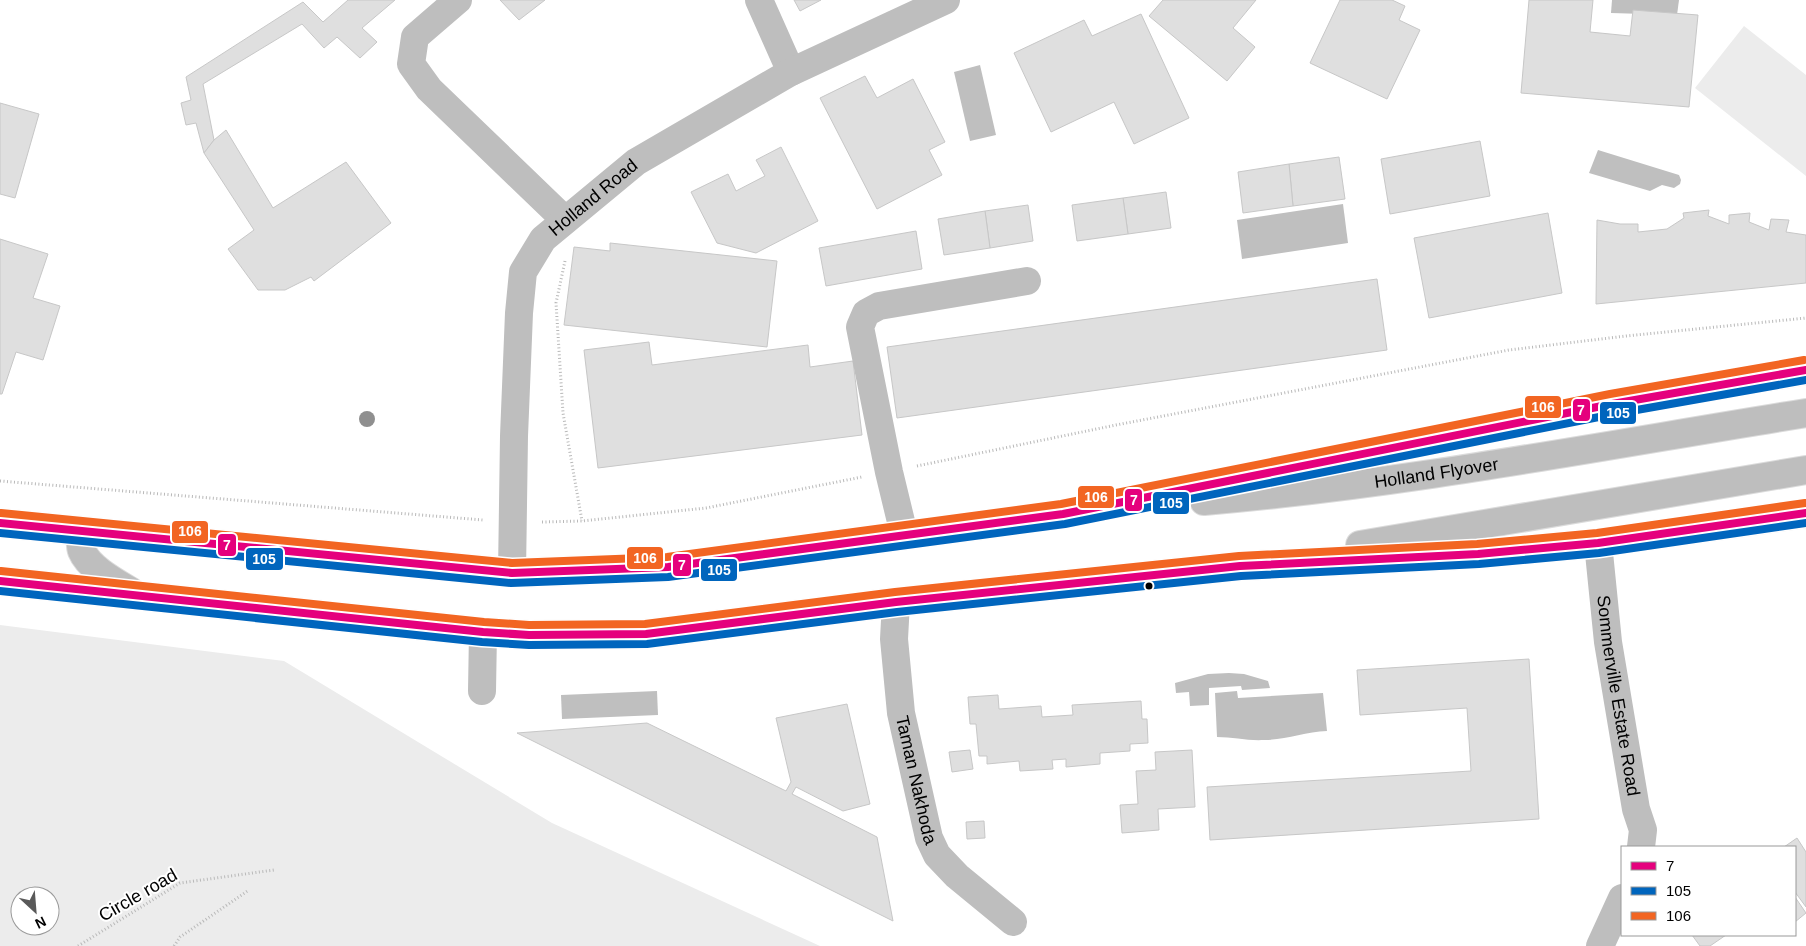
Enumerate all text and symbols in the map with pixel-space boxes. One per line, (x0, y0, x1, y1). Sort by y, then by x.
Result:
street label: Holland Road (545, 155, 642, 240)
line badge: 106 (1524, 395, 1562, 419)
line badge: 7 (1572, 398, 1591, 422)
text: 106 (1531, 399, 1555, 415)
line badge: 105 (1599, 401, 1637, 425)
text: 7 (1577, 402, 1585, 418)
text: 105 (1606, 405, 1630, 421)
street label: Holland Flyover (1373, 454, 1500, 492)
line badge: 106 (1077, 485, 1115, 509)
line badge: 7 (1124, 488, 1143, 512)
text: 106 (1084, 489, 1108, 505)
line badge: 105 (1152, 491, 1190, 515)
text: 7 (1130, 492, 1138, 508)
text: 105 (1159, 495, 1183, 511)
line badge: 106 (171, 520, 209, 544)
text: 106 (178, 523, 202, 539)
line badge: 7 (217, 533, 237, 557)
text: 7 (223, 537, 231, 553)
line badge: 106 (626, 546, 664, 570)
line badge: 105 (245, 547, 284, 571)
text: 106 (633, 550, 657, 566)
text: 105 (252, 551, 276, 567)
line badge: 7 (672, 553, 692, 577)
text: 7 (678, 557, 686, 573)
line badge: 105 (700, 558, 738, 582)
text: 105 (707, 562, 731, 578)
unlabelled marker (1144, 581, 1154, 591)
street label: Sommerville Estate Road (1593, 594, 1644, 798)
street label: Taman Nakhoda (892, 714, 941, 849)
legend (1621, 846, 1796, 936)
text: 7 (1666, 857, 1674, 874)
street label: Circle road (95, 865, 181, 925)
text: 105 (1666, 882, 1691, 899)
north arrow (10, 886, 60, 936)
text: 106 (1666, 907, 1691, 924)
text: N (33, 913, 49, 932)

